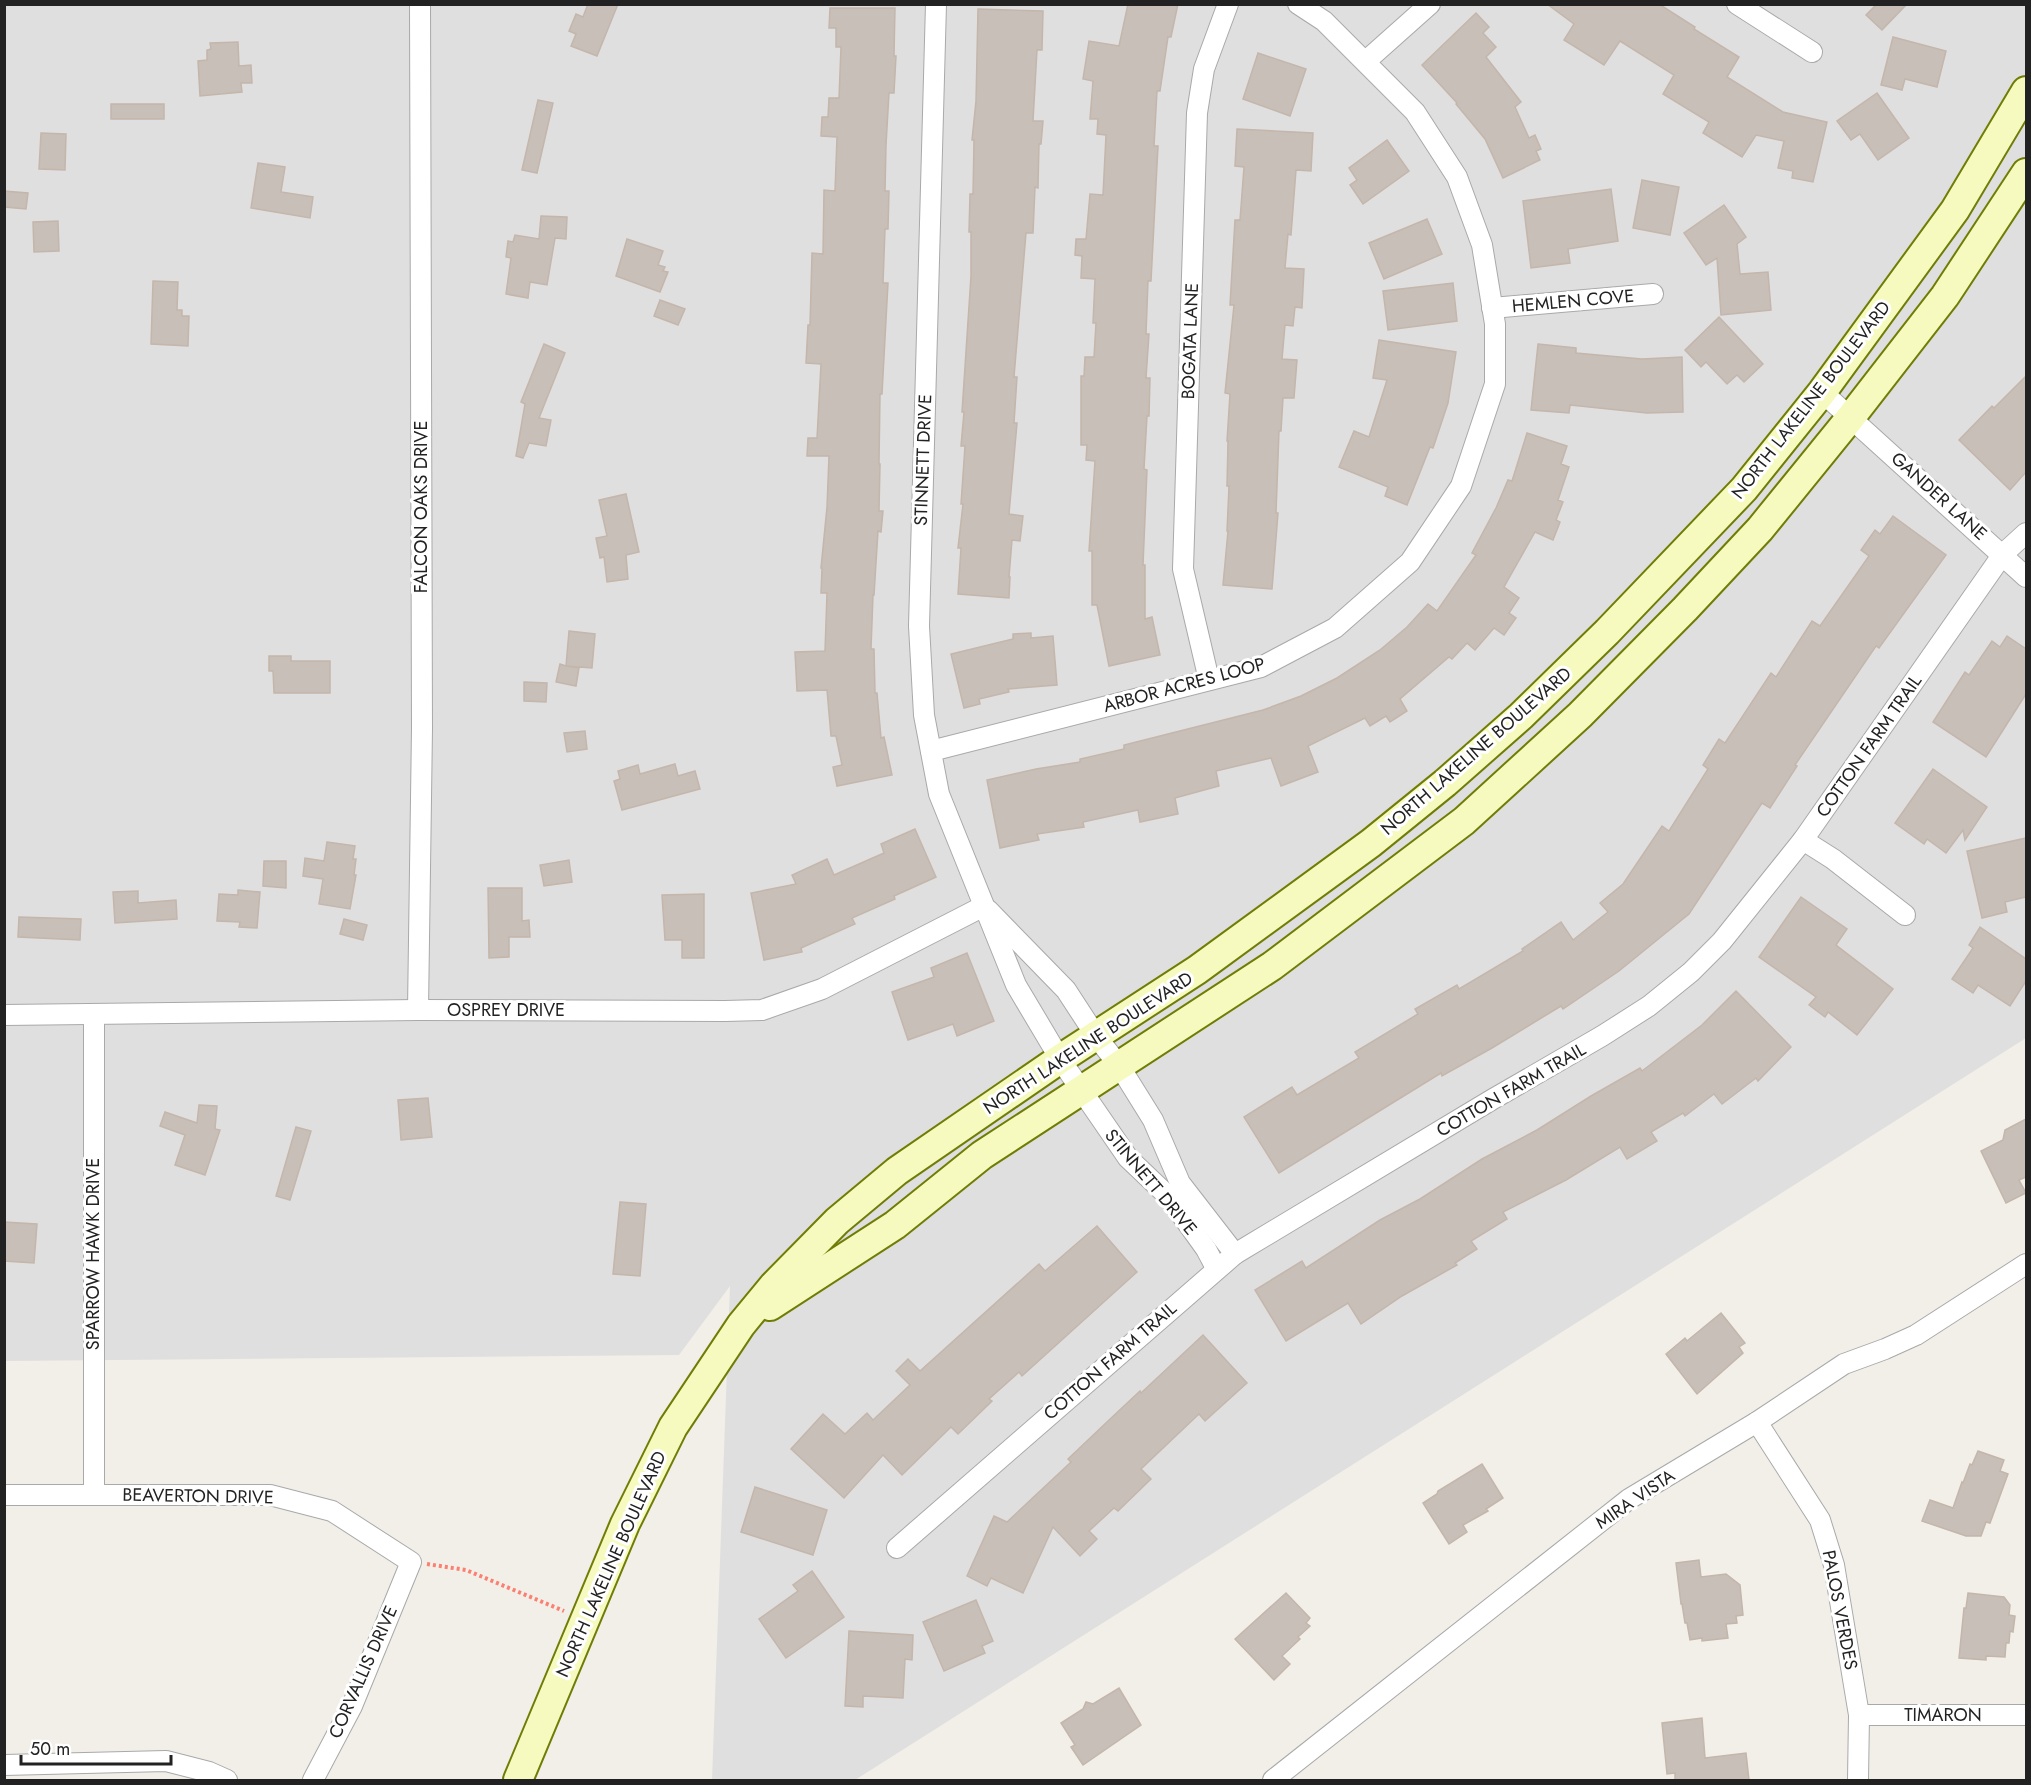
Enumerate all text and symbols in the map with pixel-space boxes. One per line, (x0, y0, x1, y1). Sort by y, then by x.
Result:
street label: BOGATA LANE (1175, 282, 1205, 400)
street label: HEMLEN COVE (1511, 283, 1635, 319)
street label: NORTH LAKELINE BOULEVARD (1725, 295, 1897, 505)
street label: STINNETT DRIVE (908, 394, 938, 526)
street label: FALCON OAKS DRIVE (408, 421, 434, 593)
street label: GANDER LANE (1885, 446, 1993, 546)
street label: ARBOR ACRES LOOP (1100, 651, 1268, 719)
street label: NORTH LAKELINE BOULEVARD (1375, 661, 1577, 841)
street label: COTTON FARM TRAIL (1810, 670, 1928, 822)
street label: NORTH LAKELINE BOULEVARD (978, 965, 1198, 1121)
street label: OSPREY DRIVE (447, 997, 565, 1023)
street label: COTTON FARM TRAIL (1432, 1037, 1590, 1143)
street label: STINNETT DRIVE (1099, 1123, 1203, 1241)
street label: SPARROW HAWK DRIVE (80, 1158, 106, 1350)
street label: COTTON FARM TRAIL (1038, 1296, 1182, 1426)
street label: NORTH LAKELINE BOULEVARD (549, 1447, 673, 1681)
street label: MIRA VISTA (1590, 1463, 1680, 1535)
street label: BEAVERTON DRIVE (122, 1482, 274, 1510)
street label: PALOS VERDES (1816, 1548, 1864, 1672)
street label: CORVALLIS DRIVE (322, 1601, 404, 1743)
street label: TIMARON (1904, 1702, 1982, 1728)
scale bar (21, 1728, 171, 1766)
text: 50 m (30, 1736, 70, 1762)

